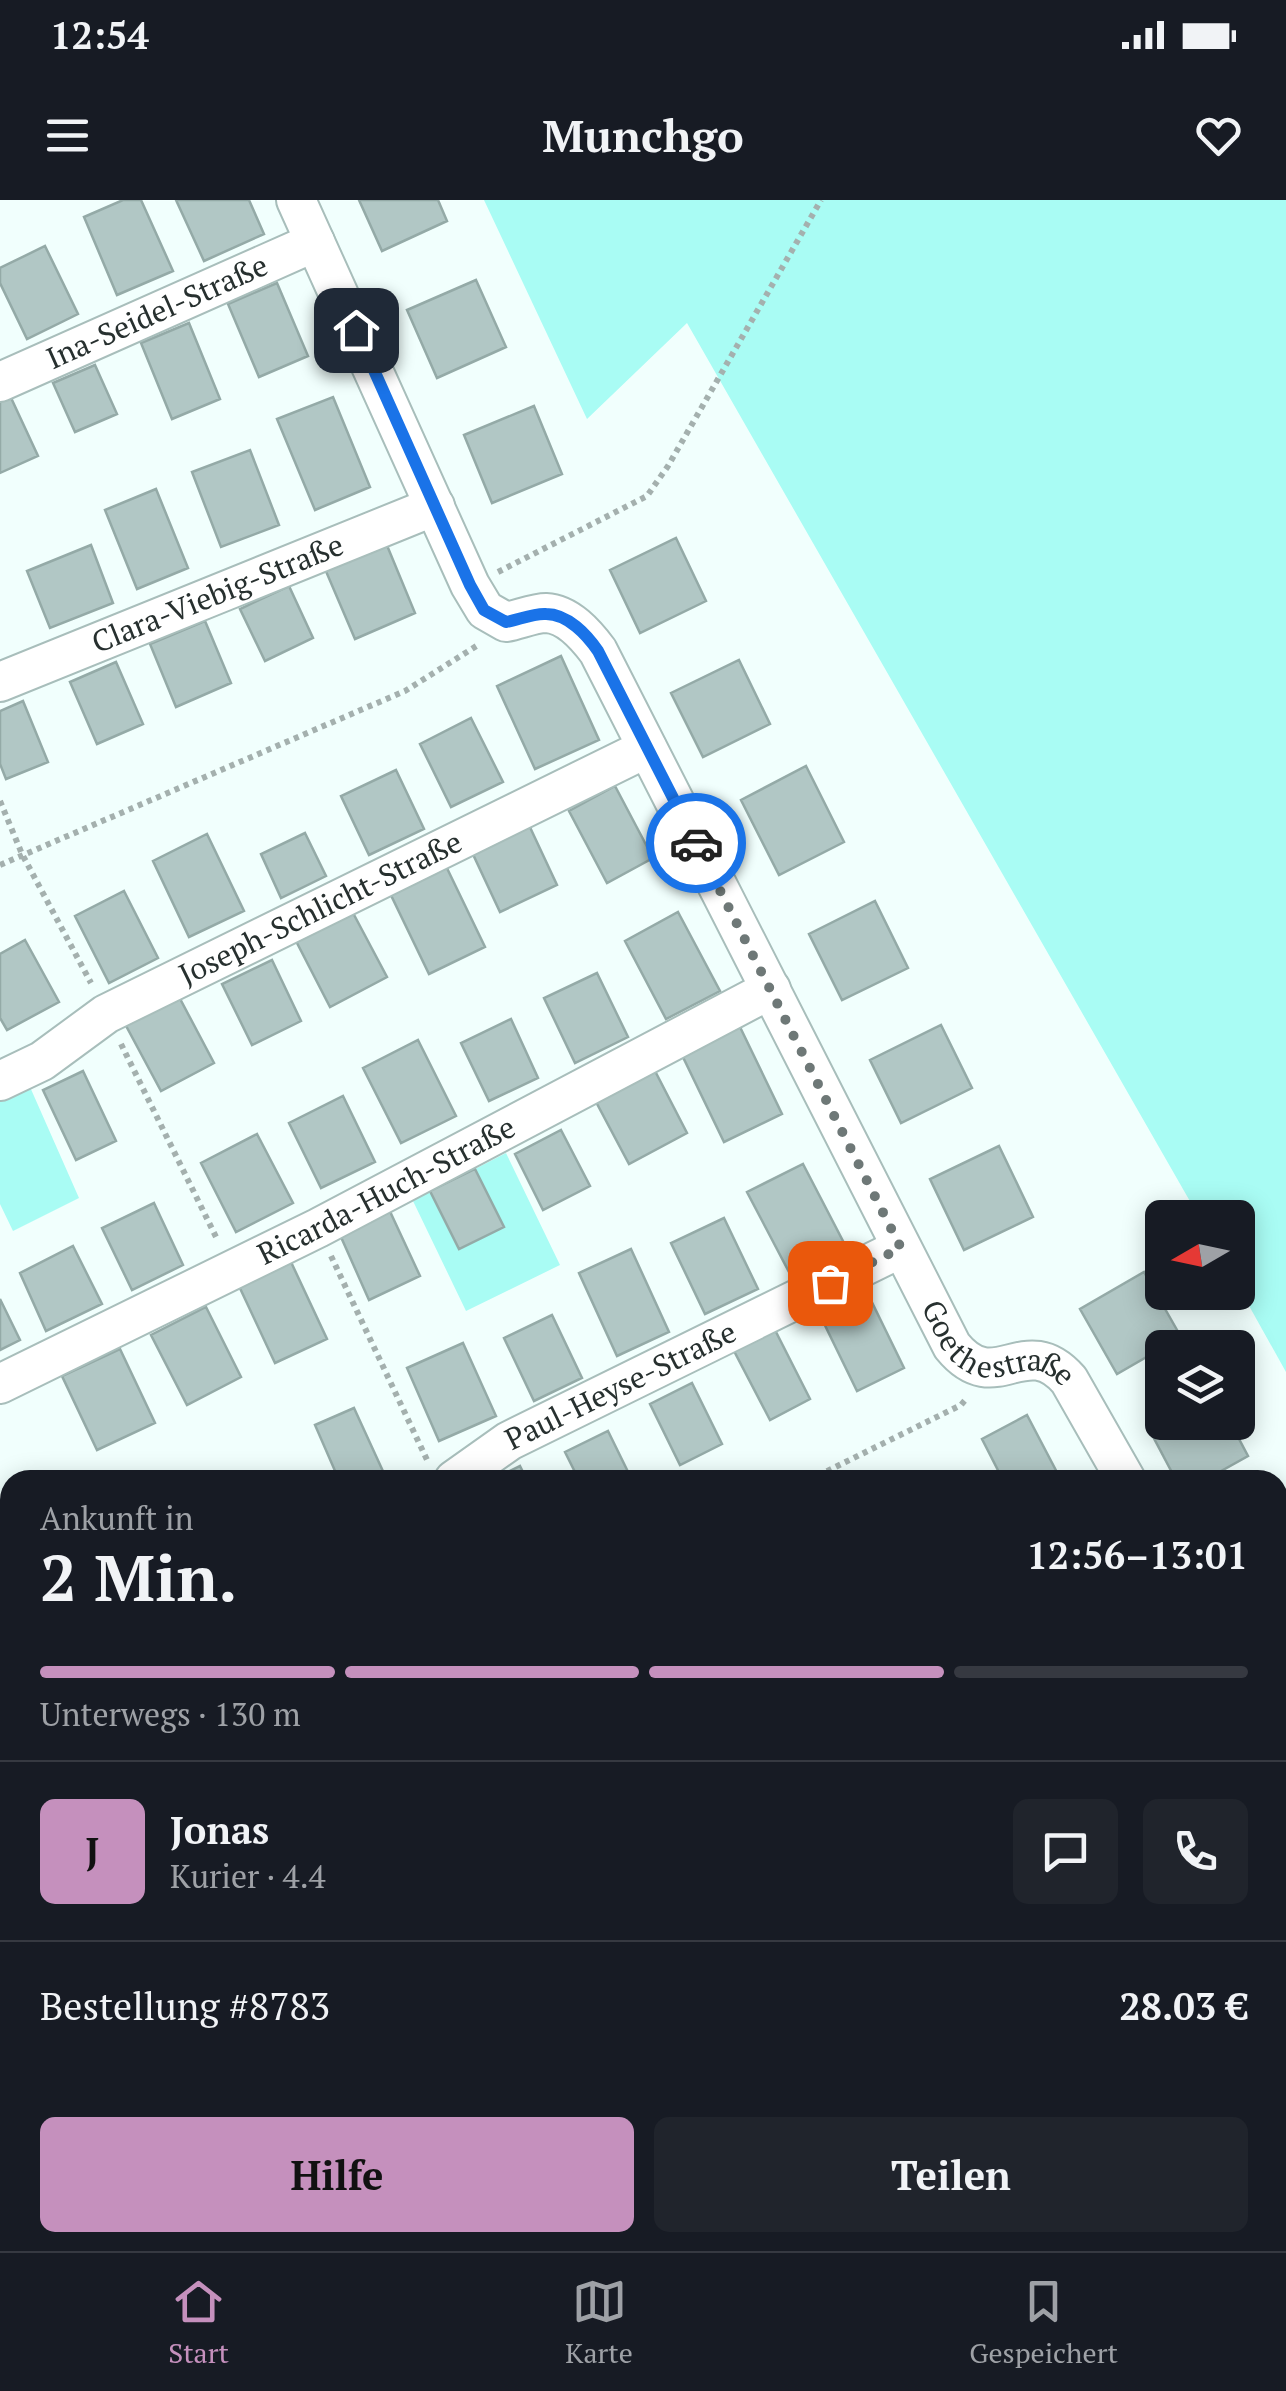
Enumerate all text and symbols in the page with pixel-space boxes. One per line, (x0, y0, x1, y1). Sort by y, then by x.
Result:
text: 12:54 (50, 10, 149, 60)
text: Munchgo (542, 105, 744, 165)
icon: menu (40, 108, 95, 163)
icon: heart (1191, 108, 1246, 163)
street label: Ina-Seidel-Straße (40, 245, 274, 378)
pin (314, 288, 399, 373)
icon: home (329, 303, 384, 358)
street label: Clara-Viebig-Straße (86, 524, 349, 662)
courier (646, 793, 746, 893)
icon: car (669, 816, 724, 871)
street label: Joseph-Schlicht-Straße (172, 821, 468, 994)
street label: Ricarda-Huch-Straße (251, 1107, 522, 1274)
north arrow (1145, 1200, 1255, 1310)
map controls (1145, 1200, 1255, 1440)
pin (788, 1241, 873, 1326)
icon: bag (803, 1256, 858, 1311)
street label: Goethestraße (913, 1293, 1084, 1394)
street label: Paul-Heyse-Straße (498, 1311, 742, 1459)
button: layers (1145, 1330, 1255, 1440)
text: Ankunft in (40, 1497, 194, 1539)
text: 12:56–13:01 (1026, 1530, 1248, 1580)
text: 2 Min. (40, 1533, 237, 1620)
text: Unterwegs · 130 m (40, 1693, 301, 1735)
button: chat (1013, 1799, 1118, 1904)
button: phone (1143, 1799, 1248, 1904)
text: Jonas (170, 1805, 269, 1855)
text: J (86, 1826, 99, 1876)
text: Kurier · 4.4 (170, 1855, 326, 1897)
text: Bestellung #8783 (40, 1981, 330, 2031)
text: 28.03 € (1119, 1981, 1248, 2031)
button: Hilfe (40, 2117, 634, 2232)
button: Teilen (654, 2117, 1248, 2232)
tab: Start (168, 2274, 229, 2371)
tab: Karte (565, 2274, 633, 2371)
tab: Gespeichert (969, 2274, 1118, 2371)

